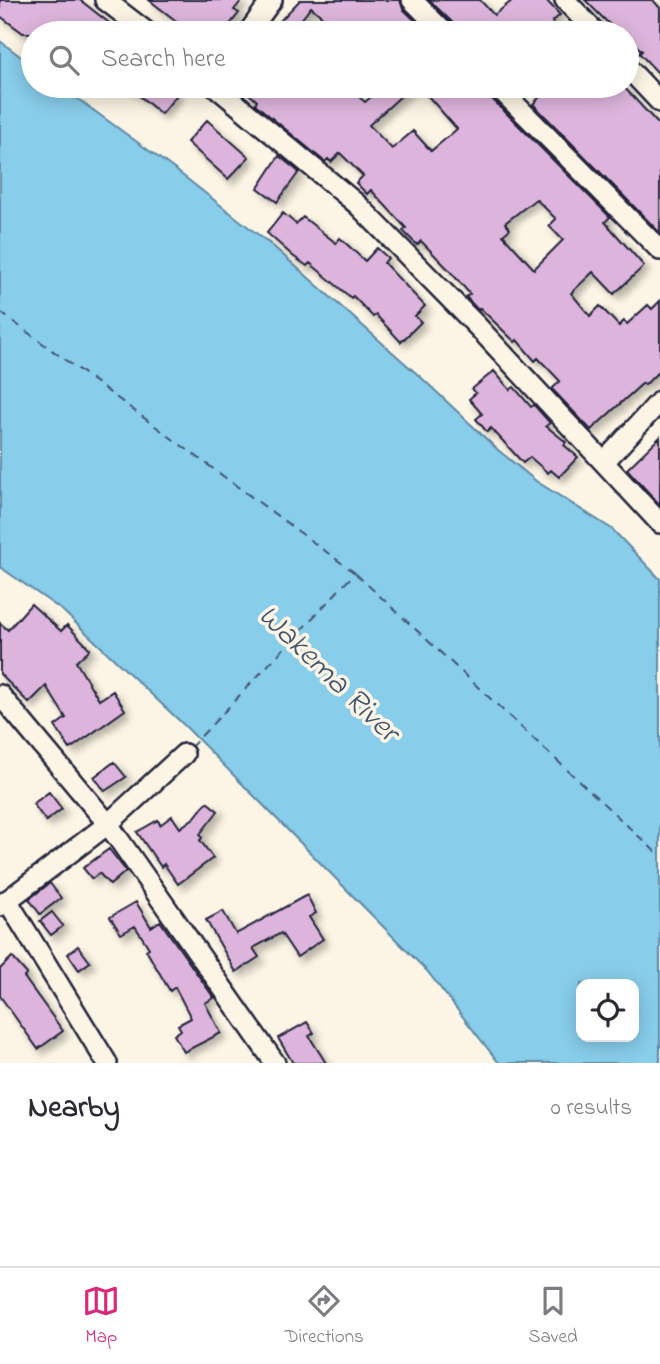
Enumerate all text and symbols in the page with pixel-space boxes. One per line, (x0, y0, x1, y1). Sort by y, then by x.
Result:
search box (21, 21, 639, 98)
icon: search (45, 41, 83, 79)
text: Search here (101, 41, 226, 79)
water label: Wakema River (246, 595, 412, 757)
map controls (576, 979, 639, 1042)
button: locate (576, 979, 639, 1042)
text: Nearby (28, 1087, 120, 1131)
text: 0 results (551, 1092, 632, 1125)
tab: Map (82, 1282, 120, 1351)
tab: Directions (285, 1282, 364, 1351)
tab: Saved (528, 1282, 578, 1351)

